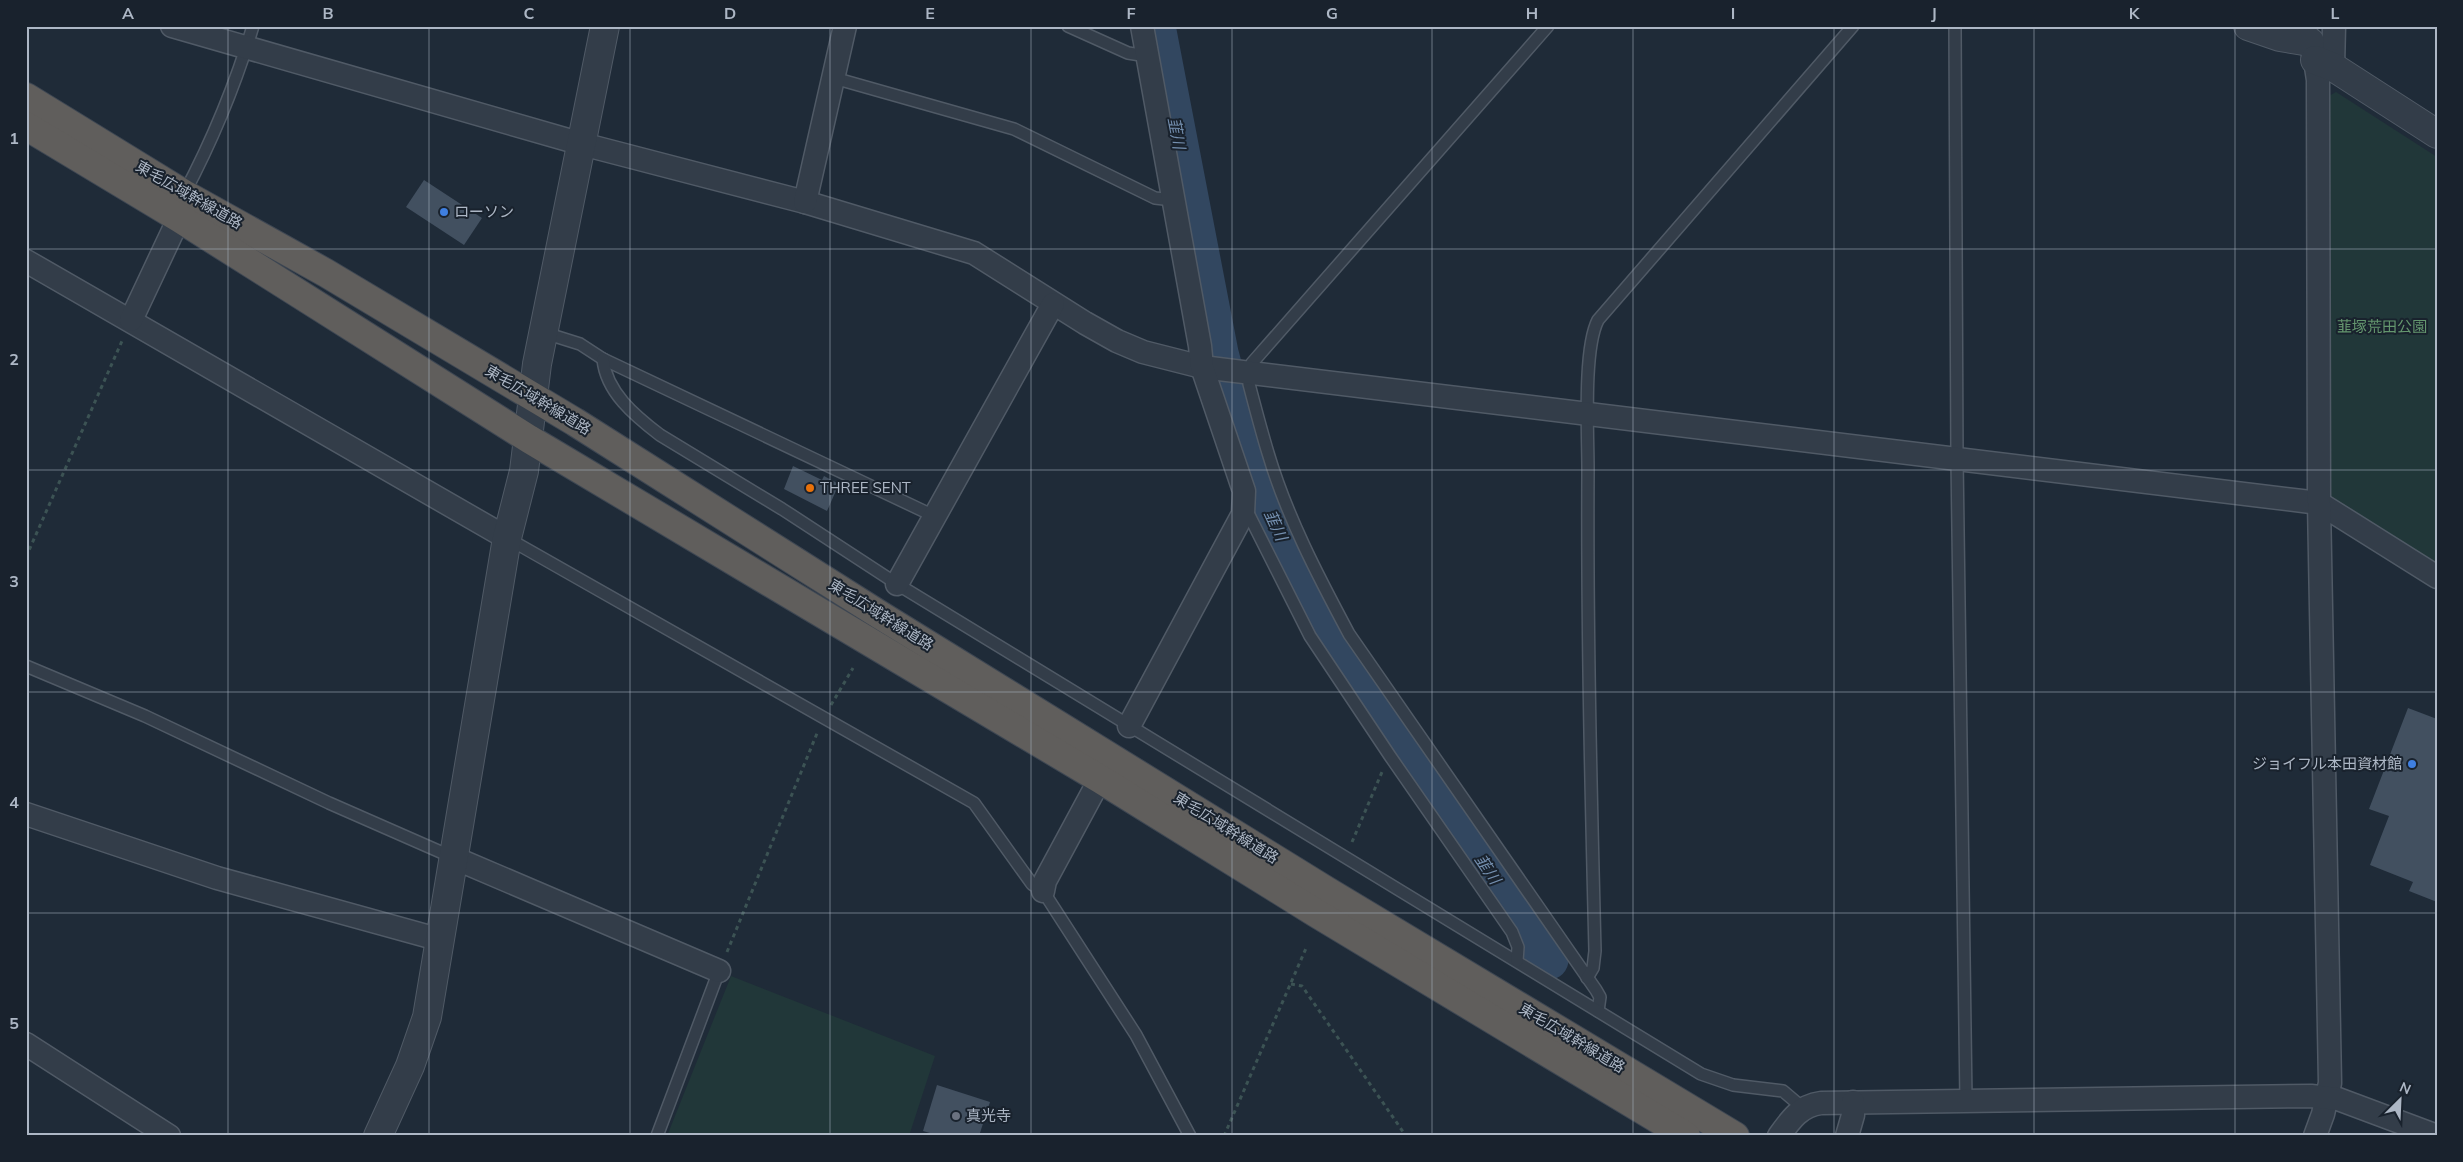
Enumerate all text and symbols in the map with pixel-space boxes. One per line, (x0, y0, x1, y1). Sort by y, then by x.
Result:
text: A (122, 3, 134, 23)
text: B (322, 3, 334, 23)
text: C (524, 3, 535, 23)
text: D (724, 3, 736, 23)
text: E (925, 3, 935, 23)
text: F (1126, 3, 1136, 23)
text: G (1326, 3, 1338, 23)
text: H (1526, 3, 1538, 23)
text: I (1731, 3, 1735, 23)
text: J (1931, 3, 1937, 23)
text: K (2129, 3, 2141, 23)
text: L (2331, 3, 2340, 23)
water label: 韮川 (1164, 115, 1190, 153)
text: 1 (9, 128, 19, 148)
street label: 東毛広域幹線道路 (133, 156, 246, 233)
place label: ローソン (454, 202, 514, 221)
marker: ローソン (438, 206, 450, 218)
park label: 韮塚荒田公園 (2337, 317, 2427, 336)
text: 2 (9, 349, 19, 369)
street label: 東毛広域幹線道路 (482, 361, 595, 439)
place label: THREE SENT (820, 478, 911, 497)
marker: THREE SENT (804, 482, 816, 494)
water label: 韮川 (1260, 506, 1293, 546)
text: 3 (9, 571, 19, 591)
street label: 東毛広域幹線道路 (825, 575, 937, 654)
place label: ジョイフル本田資材館 (2252, 754, 2402, 773)
marker: ジョイフル本田資材館 (2406, 758, 2418, 770)
street label: 東毛広域幹線道路 (1170, 788, 1282, 867)
text: 4 (9, 792, 19, 812)
water label: 韮川 (1471, 850, 1506, 890)
street label: 東毛広域幹線道路 (1516, 999, 1629, 1077)
text: 5 (9, 1013, 19, 1033)
north arrow (2376, 1074, 2426, 1124)
text: N (2397, 1078, 2414, 1098)
place label: 真光寺 (966, 1106, 1011, 1125)
marker: 真光寺 (950, 1110, 962, 1122)

